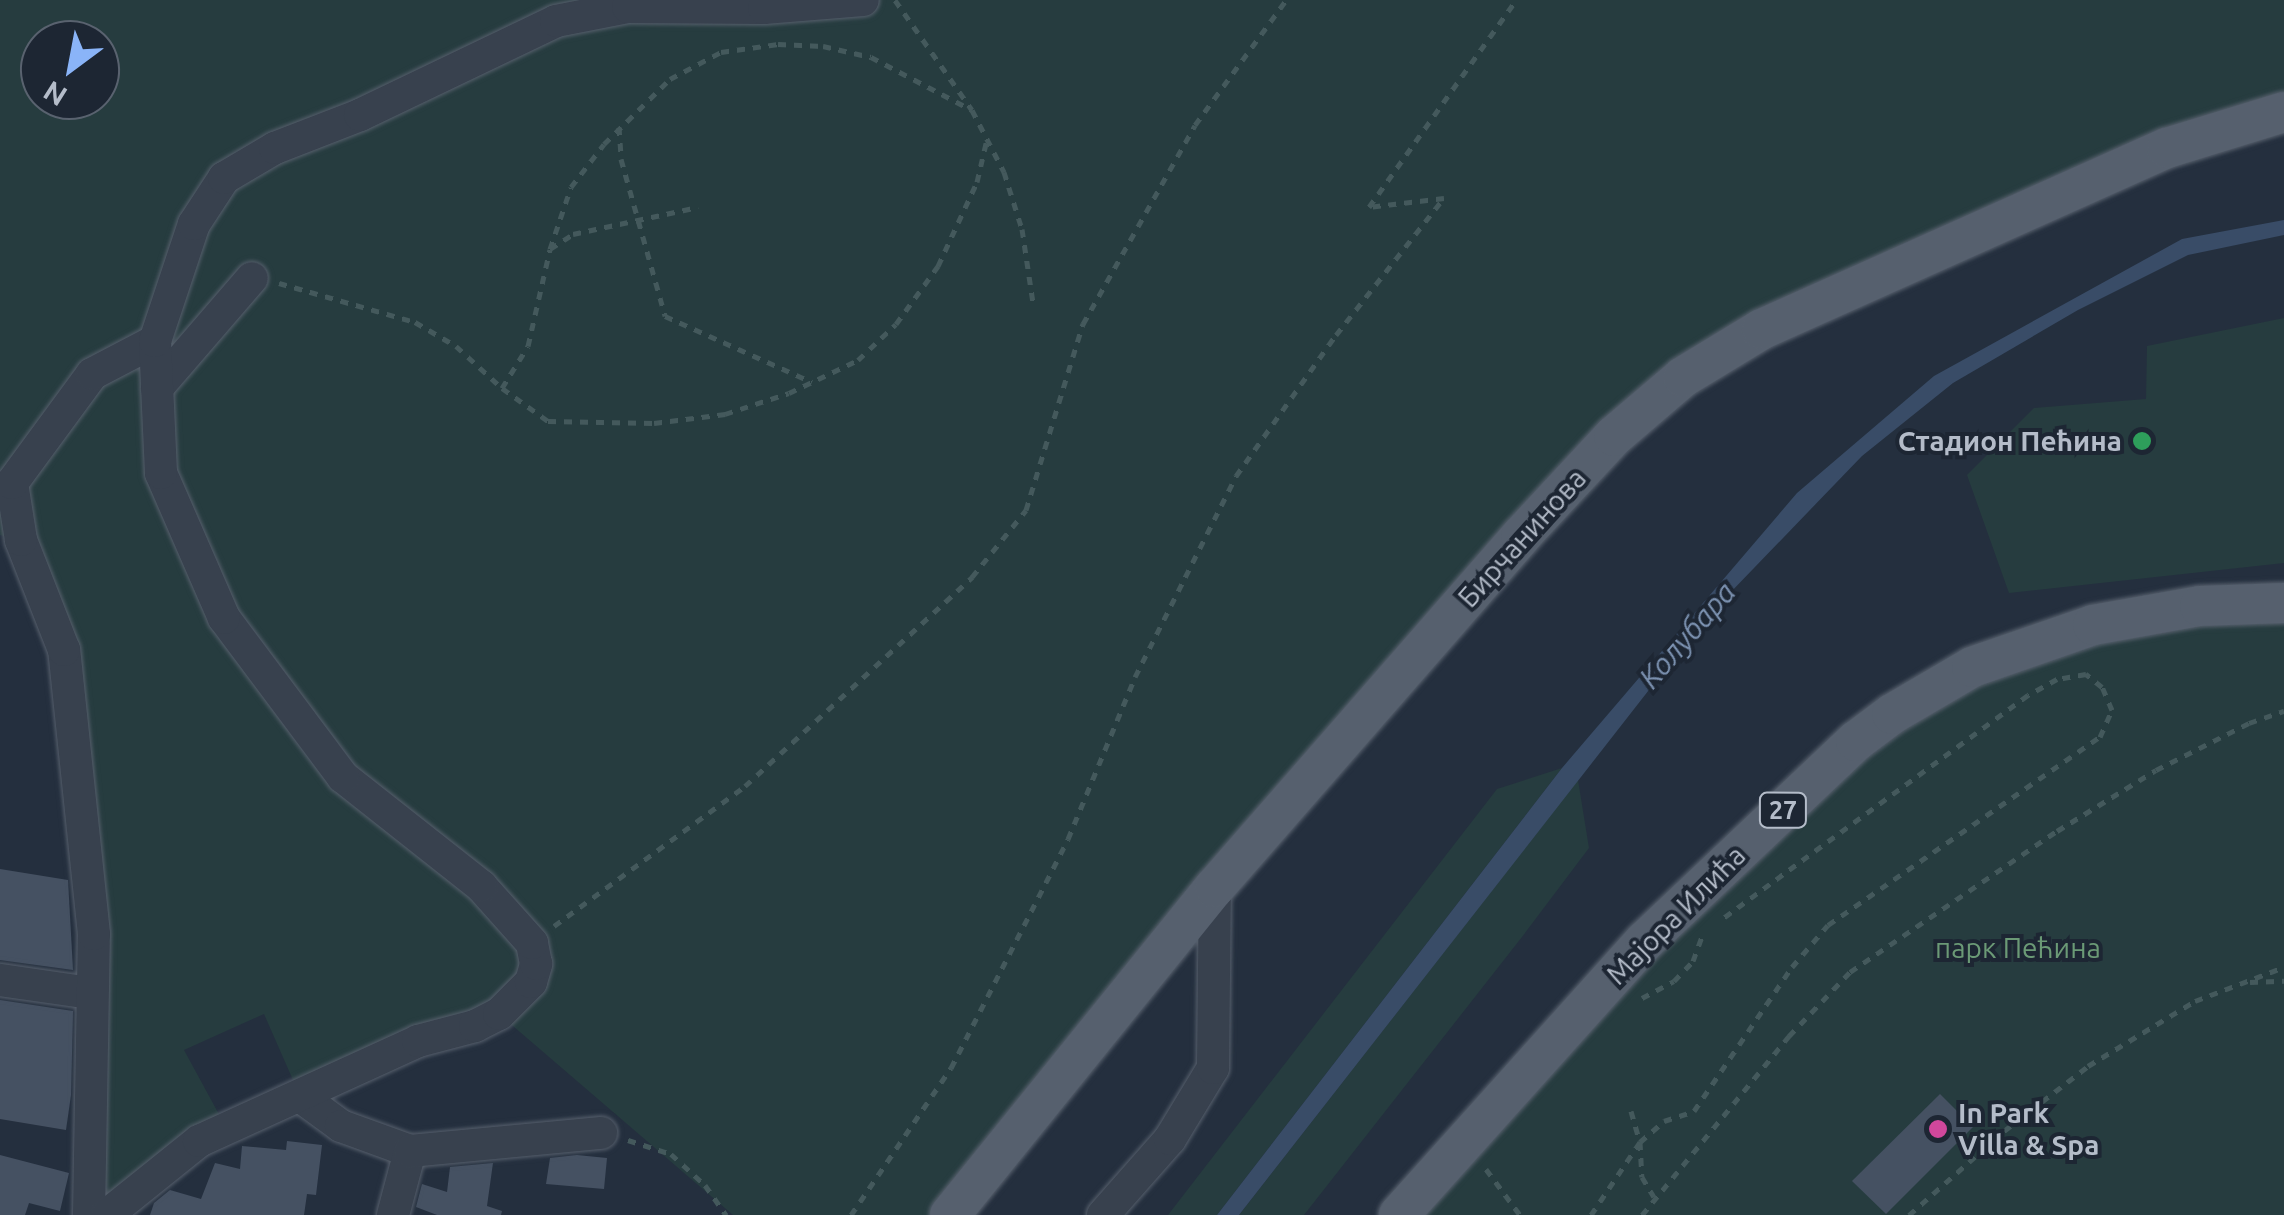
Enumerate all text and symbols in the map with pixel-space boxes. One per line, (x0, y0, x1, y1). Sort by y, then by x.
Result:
north arrow (20, 20, 120, 120)
text: N (38, 75, 72, 113)
place label: Стадион Пећина (1898, 424, 2122, 458)
marker: Стадион Пећина (2131, 430, 2153, 452)
street label: Бирчанинова (1451, 462, 1593, 614)
water label: Колубара (1631, 575, 1743, 695)
road number: 27 (1758, 790, 1808, 830)
street label: Мајора Илића (1600, 839, 1752, 991)
park label: парк Пећина (1935, 931, 2101, 965)
place label: In Park Villa & Spa (1958, 1096, 2099, 1162)
marker: In Park Villa & Spa (1927, 1118, 1949, 1140)

